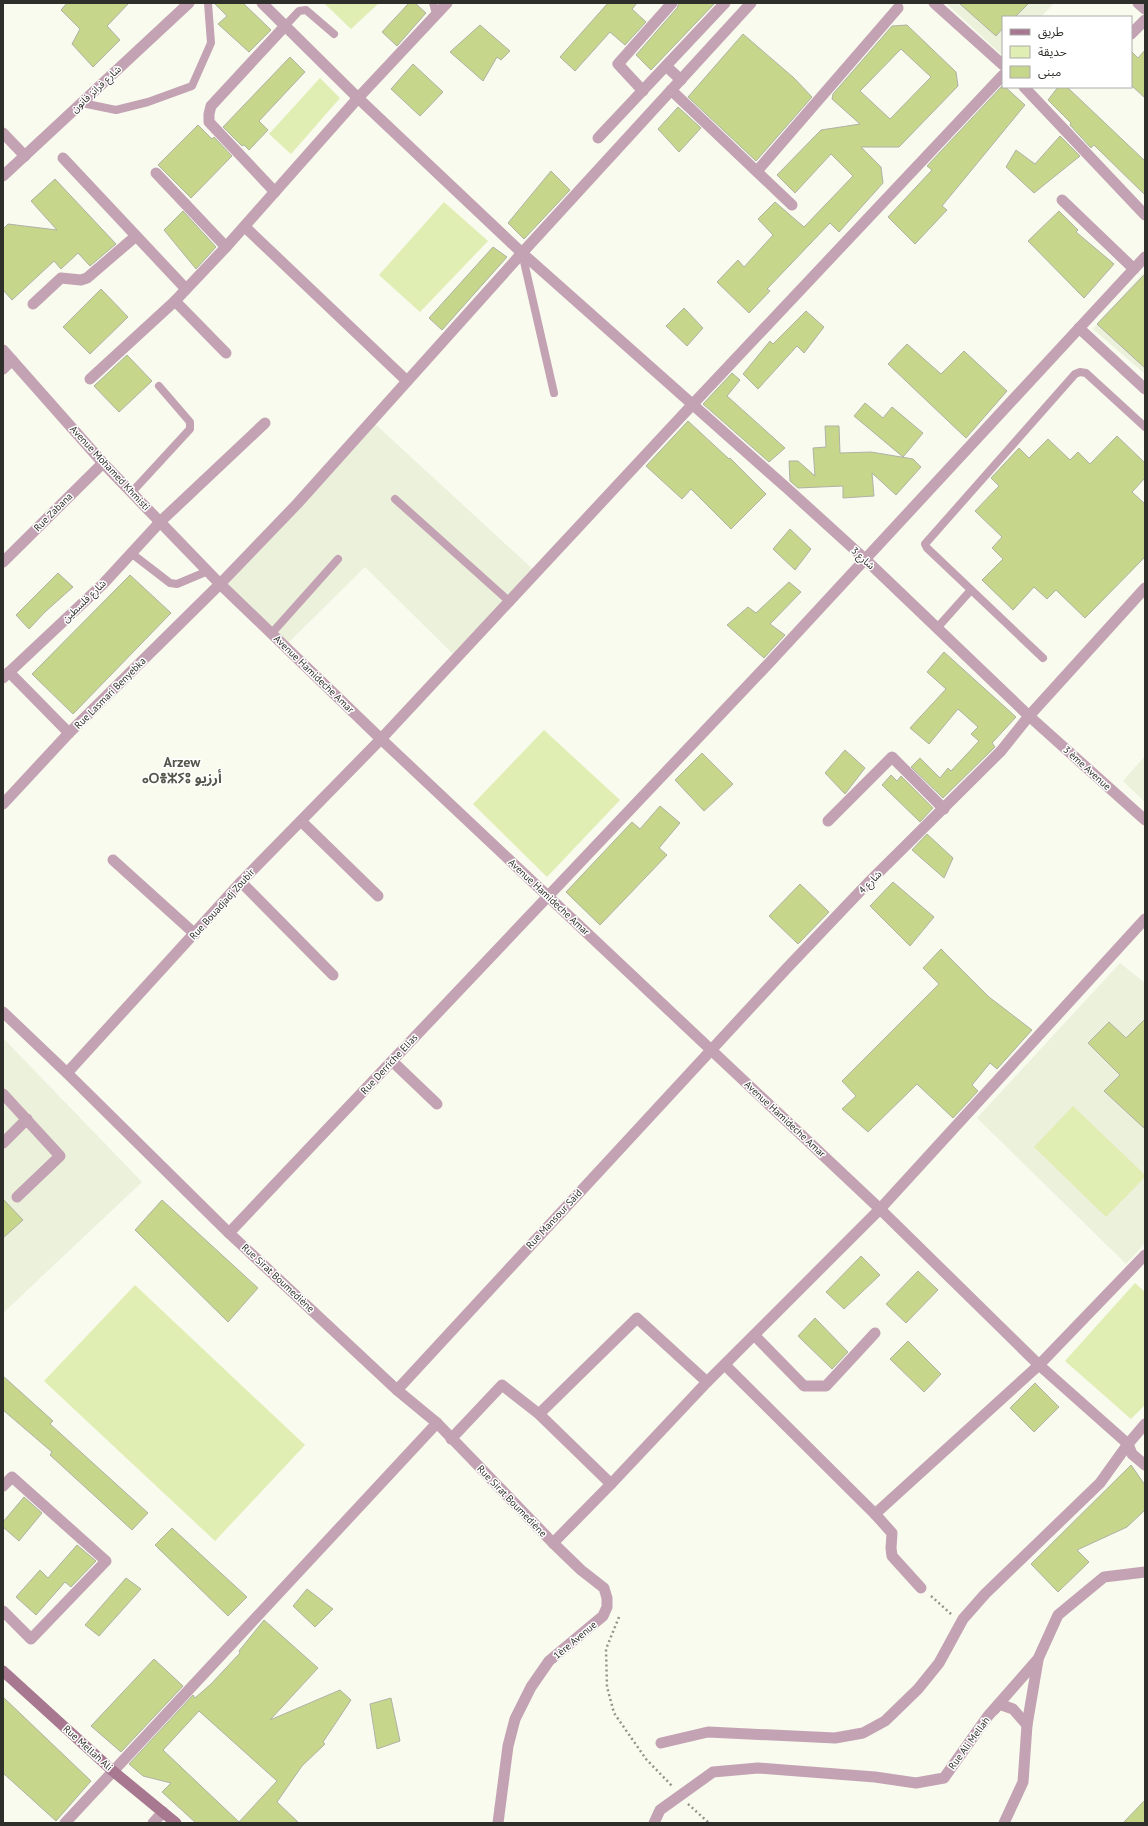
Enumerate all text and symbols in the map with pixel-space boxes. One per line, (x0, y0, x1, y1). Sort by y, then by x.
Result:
legend (1002, 16, 1132, 88)
text: طريق (1038, 24, 1064, 40)
text: حديقة (1038, 44, 1067, 59)
street label: شارع فرانز فانون (68, 62, 125, 116)
text: مبنى (1038, 64, 1061, 79)
street label: Avenue Mohamed Khmisti (67, 423, 153, 513)
street label: Rue Zabana (31, 490, 75, 534)
street label: شارع 3 (848, 544, 878, 573)
street label: شارع فلسطين (59, 577, 110, 626)
street label: Avenue Hamideche Amar (271, 632, 357, 716)
street label: Rue Lasmari Benyebka (71, 654, 149, 732)
street label: 3 ème Avenue (1060, 743, 1114, 793)
district label: Arzew ⴰⵔⴻⵣⵢⵓ أرزيو (142, 753, 222, 787)
street label: Avenue Hamideche Amar (506, 856, 593, 938)
street label: Rue Bouadjadj Zoubir (187, 865, 258, 942)
street label: شارع 4 (856, 868, 885, 897)
street label: Rue Derriche Elias (358, 1031, 420, 1097)
street label: Avenue Hamideche Amar (742, 1078, 829, 1160)
street label: Rue Mansour Said (523, 1187, 585, 1251)
street label: Rue Sirat Boumediène (239, 1241, 317, 1315)
street label: Rue Sirat Boumediène (474, 1462, 550, 1540)
street label: 1ère Avenue (551, 1618, 599, 1662)
street label: Rue Ali Mellah (946, 1714, 992, 1772)
street label: Rue Mellah Ali (61, 1722, 115, 1774)

